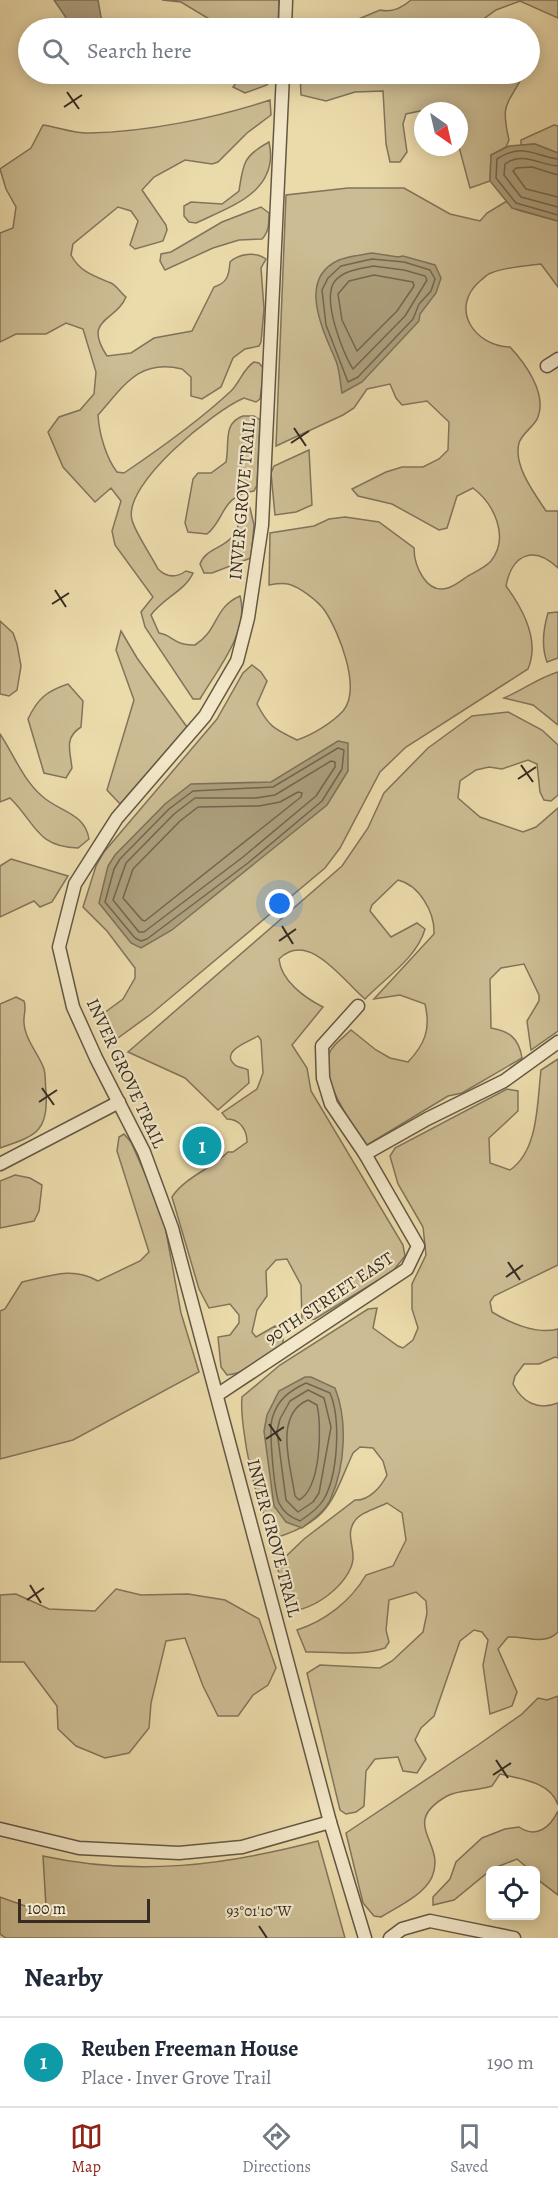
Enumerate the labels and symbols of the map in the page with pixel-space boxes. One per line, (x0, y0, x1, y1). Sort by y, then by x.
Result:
north arrow (414, 102, 468, 156)
street label: INVER GROVE TRAIL (223, 416, 261, 581)
your location (265, 889, 294, 918)
street label: INVER GROVE TRAIL (81, 994, 172, 1152)
pin: 1 (182, 1124, 222, 1168)
street label: 90TH STREET EAST (260, 1246, 398, 1350)
street label: INVER GROVE TRAIL (241, 1456, 307, 1620)
scale bar (18, 1896, 150, 1924)
text: 93°01'10"W (227, 1901, 291, 1921)

